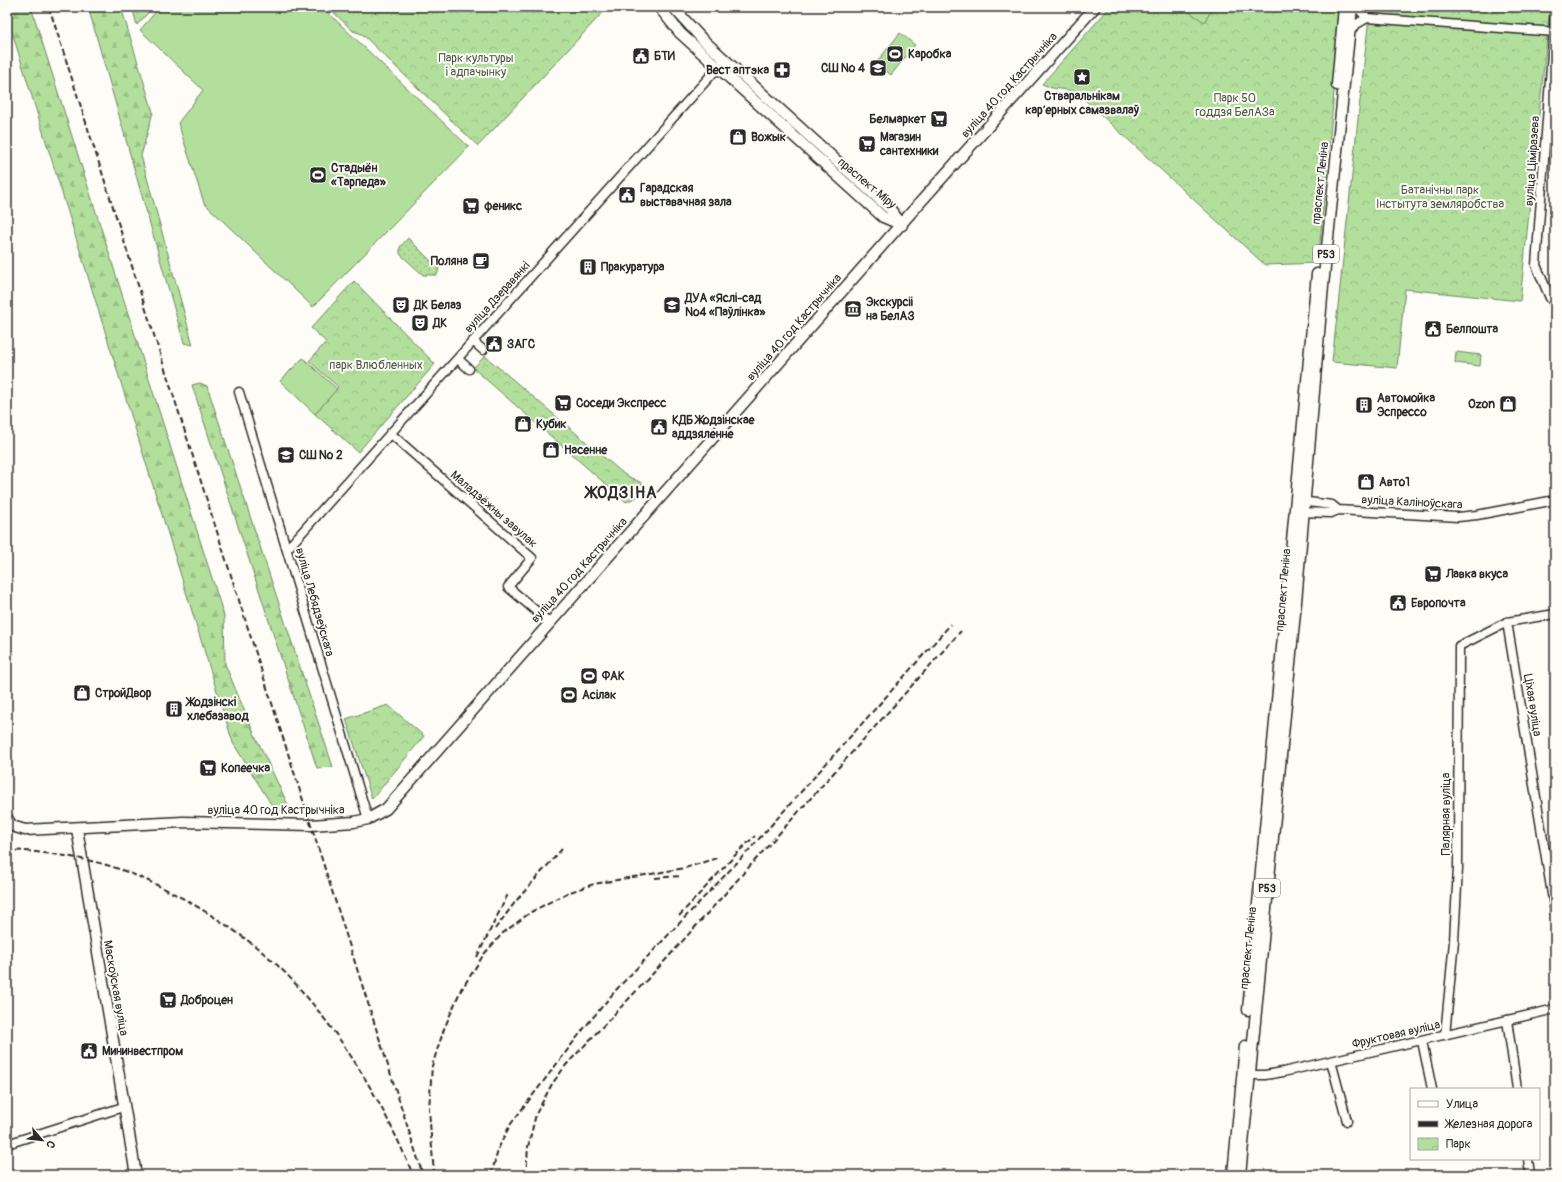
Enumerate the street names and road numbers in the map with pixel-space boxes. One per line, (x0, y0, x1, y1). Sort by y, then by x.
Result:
street label: вуліца 40 год Кастрычніка (958, 29, 1061, 141)
street label: вуліца Ціміразева (1522, 115, 1543, 207)
street label: праспект Леніна (1309, 141, 1332, 225)
street label: праспект Міру (834, 155, 899, 212)
road number: Р53 (1313, 245, 1339, 263)
street label: вуліца Дзеравянкі (461, 258, 533, 336)
street label: вуліца 40 год Кастрычніка (744, 270, 845, 384)
street label: Маладзёжны завулак (447, 468, 540, 551)
street label: вуліца Каліноўскага (1361, 492, 1463, 513)
street label: вуліца 40 год Кастрычніка (528, 514, 631, 626)
street label: вуліца Лебядзеўскага (292, 546, 337, 659)
street label: праспект Леніна (1272, 548, 1295, 632)
street label: Ціхая вуліца (1520, 673, 1545, 738)
street label: Палярная вуліца (1439, 772, 1454, 855)
street label: вуліца 40 год Кастрычніка (208, 803, 345, 818)
road number: Р53 (1254, 879, 1280, 897)
street label: праспект Леніна (1237, 906, 1260, 990)
street label: Маскоўская вуліца (100, 939, 131, 1037)
street label: Фруктовая вуліца (1351, 1017, 1442, 1052)

